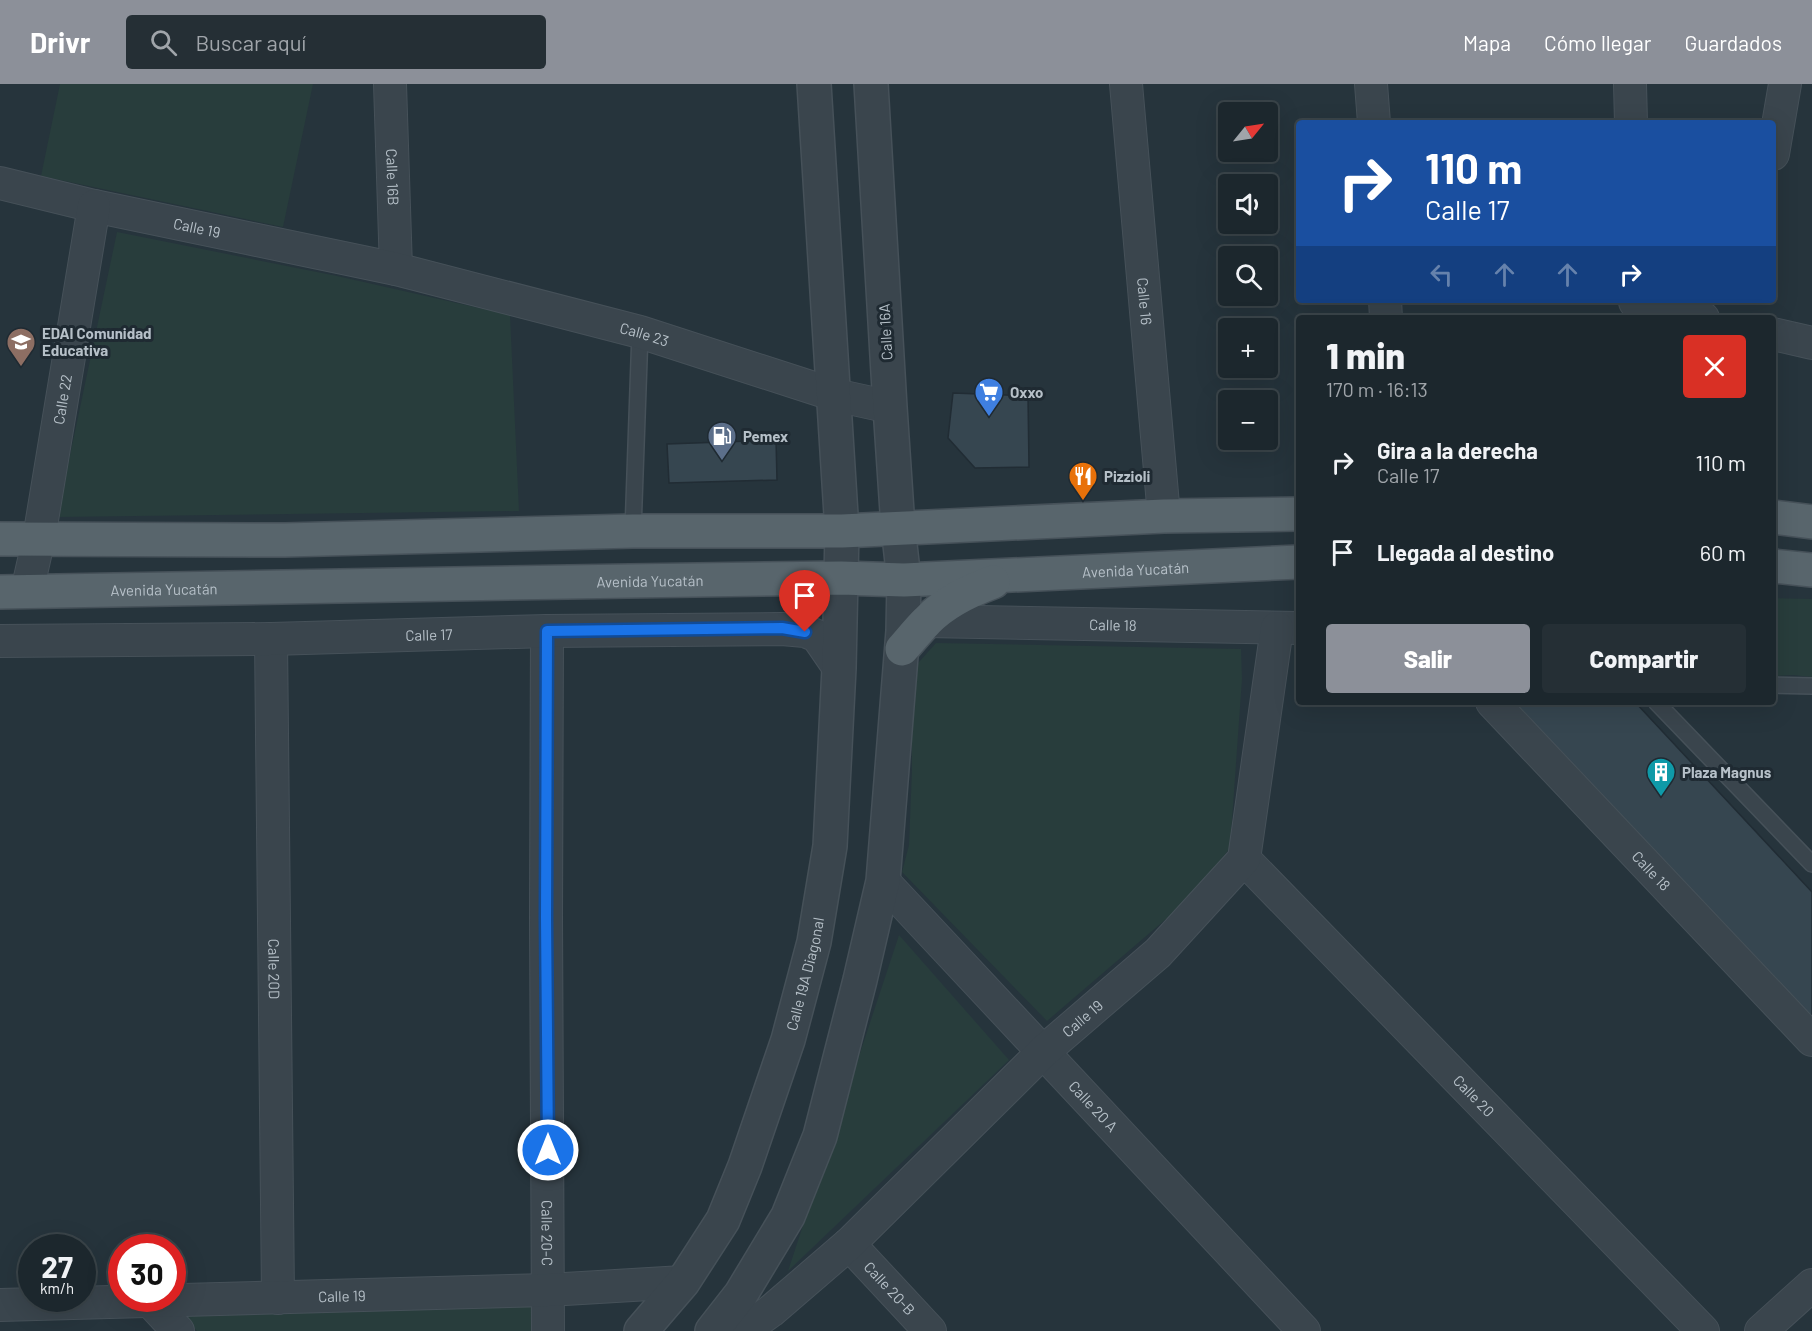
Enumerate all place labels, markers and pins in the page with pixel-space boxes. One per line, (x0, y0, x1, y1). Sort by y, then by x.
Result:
place label: EDAI Comunidad Educativa (42, 324, 152, 359)
school or university icon: EDAI Comunidad Educativa (5, 326, 37, 368)
supermarket icon: Oxxo (973, 376, 1005, 418)
place label: Oxxo (1010, 383, 1043, 401)
fuel station icon: Pemex (706, 420, 738, 462)
place label: Pemex (743, 427, 788, 445)
restaurant icon: Pizzioli (1067, 460, 1099, 502)
place label: Pizzioli (1104, 467, 1150, 485)
pin (779, 570, 830, 632)
building icon: Plaza Magnus (1645, 756, 1677, 798)
place label: Plaza Magnus (1682, 763, 1772, 781)

